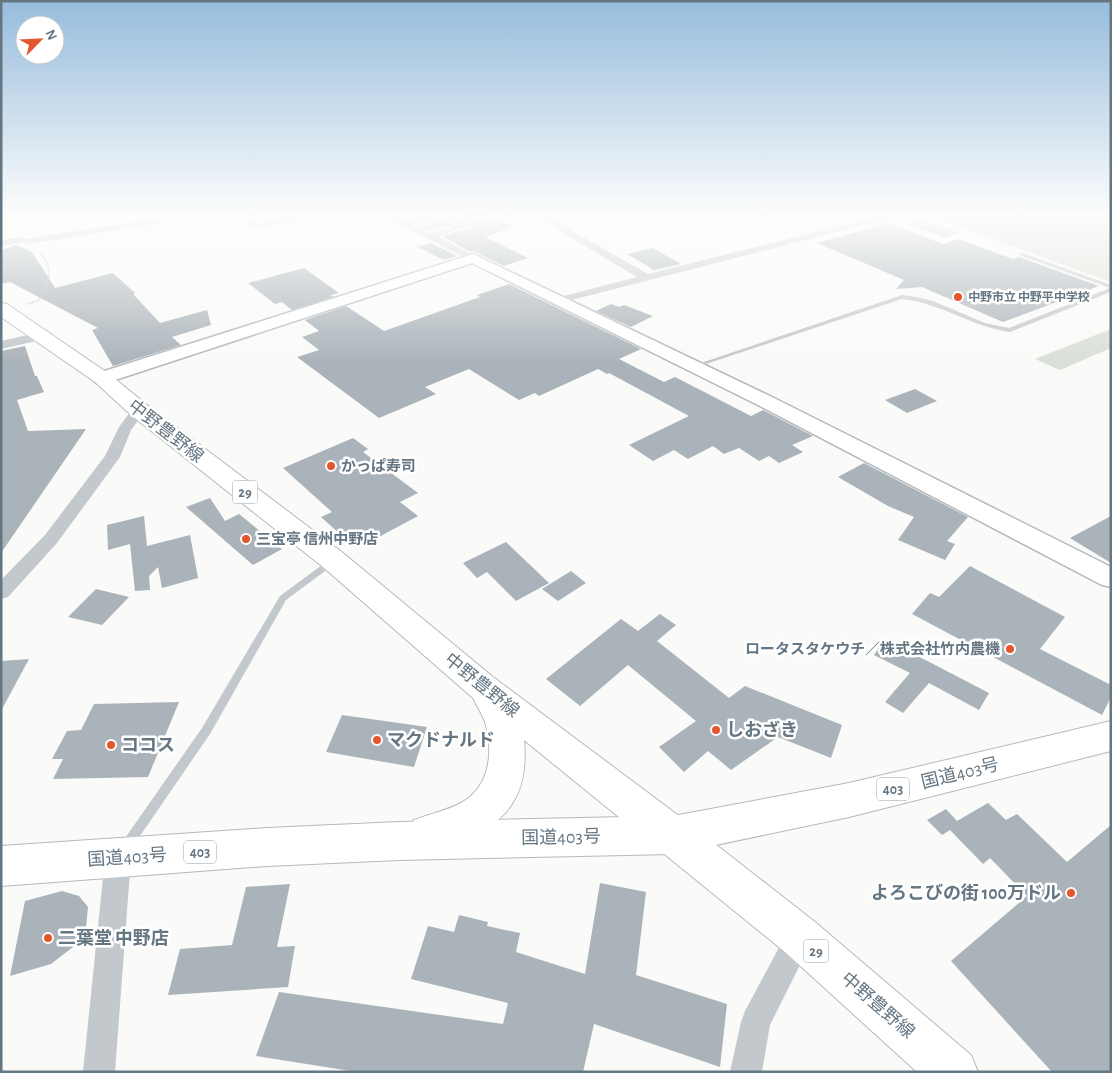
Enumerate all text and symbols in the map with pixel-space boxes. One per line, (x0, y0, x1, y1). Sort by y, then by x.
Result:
north arrow (15, 15, 65, 65)
text: N (43, 28, 59, 42)
place label: 中野市立 中野平中学校 (968, 290, 1090, 303)
marker: 中野市立 中野平中学校 (952, 291, 964, 303)
street label: 中野豊野線 (124, 395, 208, 467)
place label: かっぱ寿司 (341, 458, 416, 474)
marker: かっぱ寿司 (325, 460, 337, 472)
road number: 29 (232, 481, 258, 504)
place label: 三宝亭 信州中野店 (256, 530, 378, 547)
marker: 三宝亭 信州中野店 (240, 533, 252, 545)
place label: ロータスタケウチ／株式会社竹内農機 (745, 640, 1000, 657)
marker: ロータスタケウチ／株式会社竹内農機 (1004, 643, 1016, 655)
street label: 中野豊野線 (441, 649, 523, 721)
place label: しおざき (726, 720, 798, 740)
marker: しおざき (710, 724, 722, 736)
place label: マクドナルド (387, 731, 495, 750)
marker: マクドナルド (371, 734, 383, 746)
place label: ココス (121, 737, 175, 755)
marker: ココス (105, 739, 117, 751)
street label: 国道403号 (919, 754, 1001, 792)
road number: 403 (877, 778, 909, 801)
street label: 国道403号 (521, 826, 601, 848)
road number: 403 (184, 840, 216, 864)
street label: 国道403号 (87, 844, 167, 870)
place label: よろこびの街 100万ドル (871, 883, 1061, 903)
marker: よろこびの街 100万ドル (1065, 887, 1077, 899)
place label: 二葉堂 中野店 (58, 928, 169, 948)
marker: 二葉堂 中野店 (42, 932, 54, 944)
road number: 29 (804, 939, 828, 962)
street label: 中野豊野線 (837, 968, 919, 1042)

